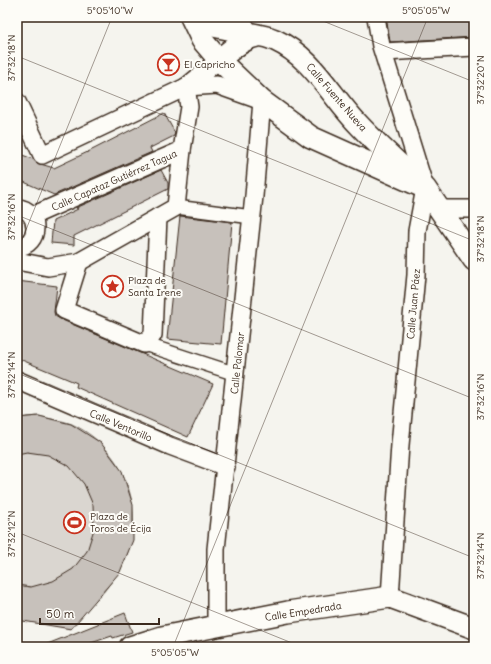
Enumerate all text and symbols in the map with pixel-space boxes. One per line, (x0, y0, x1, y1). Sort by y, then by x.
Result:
text: 5°05'10"W (87, 4, 133, 17)
text: 5°05'05"W (402, 4, 450, 17)
text: 37°32'18"N (5, 34, 18, 82)
bar icon: El Capricho (156, 51, 182, 77)
text: 37°32'20"N (474, 55, 487, 105)
place label: El Capricho (184, 58, 236, 71)
street label: Calle Fuente Nueva (303, 61, 370, 134)
street label: Calle Capataz Gutiérrez Tagua (49, 147, 179, 214)
text: 37°32'16"N (5, 193, 18, 241)
text: 37°32'18"N (474, 215, 487, 263)
street label: Calle Juan Páez (404, 268, 423, 340)
place icon: Plaza de Santa Irene (100, 273, 126, 299)
place label: Plaza de Santa Irene (128, 274, 181, 299)
street label: Calle Palomar (228, 331, 247, 395)
text: 37°32'14"N (5, 351, 18, 399)
text: 37°32'16"N (474, 373, 487, 421)
street label: Calle Ventorillo (88, 406, 154, 445)
sports icon: Plaza de Toros de Écija (62, 509, 88, 535)
place label: Plaza de Toros de Écija (90, 510, 152, 535)
text: 37°32'12"N (5, 511, 18, 557)
text: 37°32'14"N (474, 532, 487, 580)
street label: Calle Empedrada (264, 599, 343, 624)
scale bar (40, 600, 159, 626)
text: 50 m (46, 606, 75, 621)
text: 5°05'05"W (151, 646, 199, 659)

